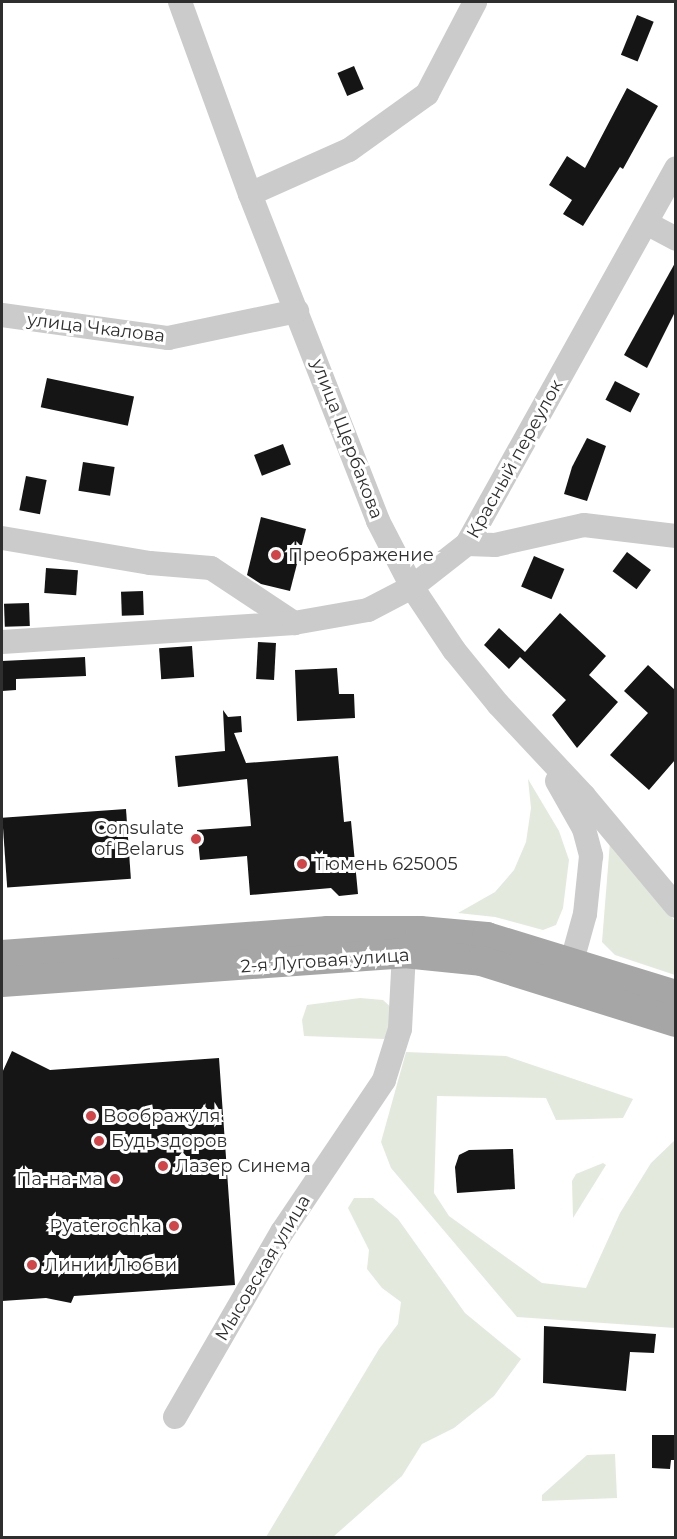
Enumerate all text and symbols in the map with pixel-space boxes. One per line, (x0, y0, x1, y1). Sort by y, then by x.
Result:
street label: улица Чкалова (26, 309, 166, 347)
street label: улица Щербакова (307, 356, 387, 522)
street label: Красный переулок (462, 376, 568, 542)
place label: Преображение (288, 544, 434, 566)
marker: Преображение (269, 548, 283, 562)
place label: Consulate of Belarus (94, 818, 184, 860)
marker: Consulate of Belarus (189, 832, 203, 846)
place label: Тюмень 625005 (314, 853, 458, 875)
marker: Тюмень 625005 (295, 857, 309, 871)
street label: 2-я Луговая улица (240, 944, 410, 978)
place label: Воображуля (103, 1105, 220, 1127)
marker: Воображуля (84, 1109, 98, 1123)
place label: Будь здоров (111, 1130, 228, 1152)
marker: Будь здоров (92, 1134, 106, 1148)
place label: Лазер Синема (175, 1155, 311, 1177)
marker: Лазер Синема (156, 1159, 170, 1173)
place label: Па-на-ма (17, 1168, 103, 1190)
marker: Па-на-ма (108, 1172, 122, 1186)
street label: Мысовская улица (211, 1191, 315, 1345)
place label: Pyaterochka (50, 1215, 162, 1237)
marker: Pyaterochka (167, 1219, 181, 1233)
place label: Линии Любви (44, 1254, 177, 1276)
marker: Линии Любви (25, 1258, 39, 1272)

